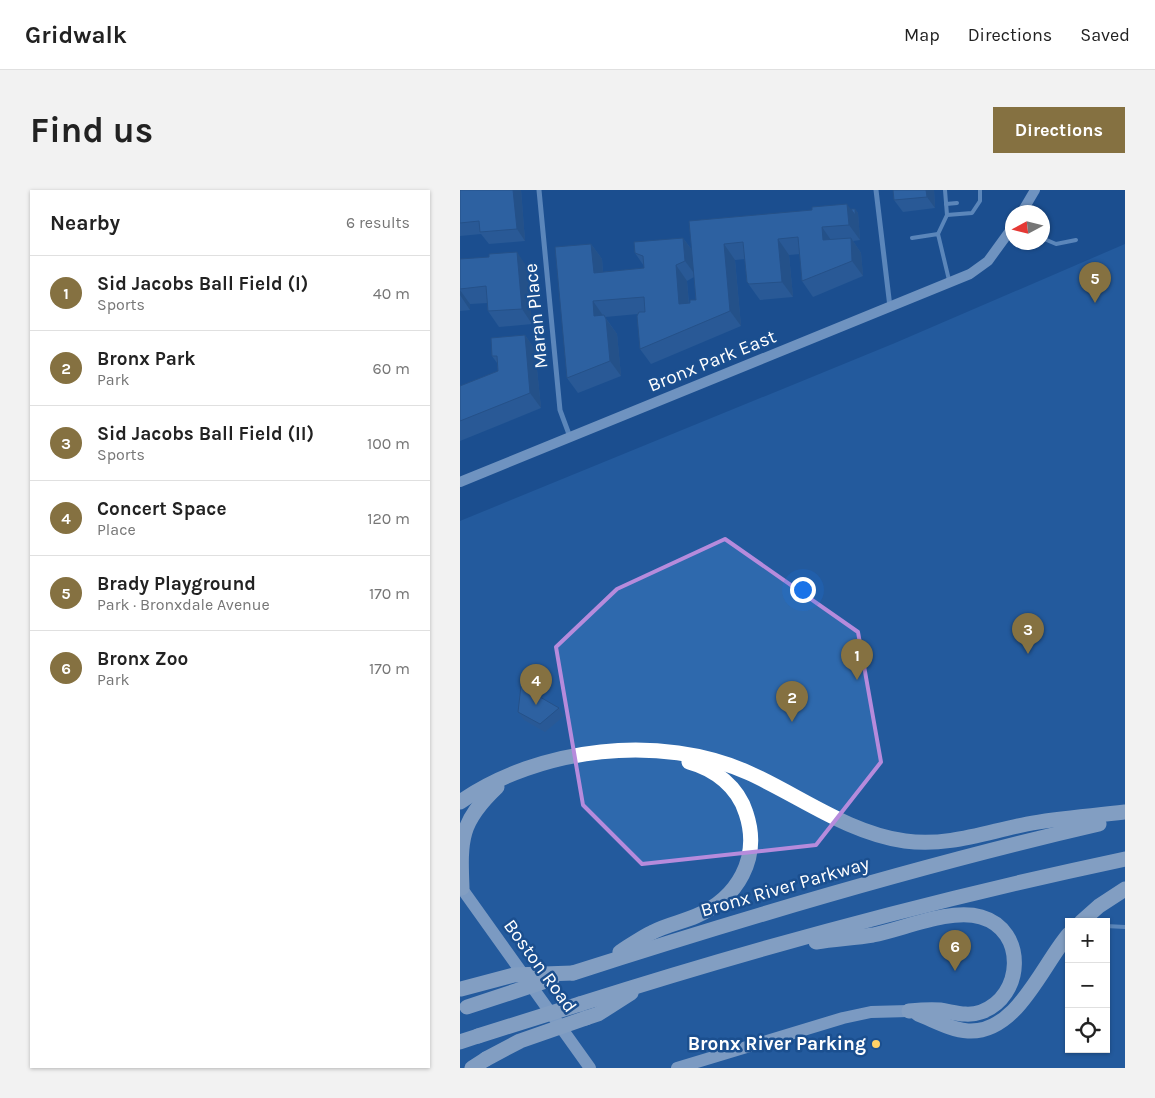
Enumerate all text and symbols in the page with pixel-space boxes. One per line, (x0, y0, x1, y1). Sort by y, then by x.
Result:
text: Gridwalk (25, 21, 127, 49)
text: Map (904, 24, 940, 46)
text: Directions (968, 24, 1052, 46)
text: Saved (1080, 24, 1130, 46)
button: Directions (993, 107, 1125, 153)
text: Find us (30, 110, 153, 151)
north arrow (1005, 205, 1050, 250)
text: Nearby (50, 211, 120, 235)
text: 6 results (346, 213, 410, 232)
street label: Maran Place (520, 262, 552, 370)
pin: 5 (1079, 262, 1111, 303)
text: Sid Jacobs Ball Field (I) (97, 273, 308, 295)
text: 1 (63, 284, 69, 303)
text: 40 m (373, 284, 410, 303)
text: Sports (97, 295, 145, 314)
street label: Bronx Park East (645, 325, 779, 397)
text: Bronx Park (97, 348, 196, 370)
text: 2 (61, 359, 71, 378)
text: 60 m (373, 359, 410, 378)
text: Park (97, 370, 129, 389)
text: Sid Jacobs Ball Field (II) (97, 423, 314, 445)
text: 3 (61, 434, 71, 453)
text: 100 m (367, 434, 410, 453)
text: Sports (97, 445, 145, 464)
text: Concert Space (97, 498, 226, 520)
text: 4 (61, 509, 71, 528)
text: 120 m (367, 509, 410, 528)
text: Place (97, 520, 136, 539)
text: Brady Playground (97, 573, 256, 595)
your location (790, 577, 816, 603)
text: 5 (61, 584, 71, 603)
text: 170 m (369, 584, 410, 603)
text: Park · Bronxdale Avenue (97, 595, 270, 614)
pin: 3 (1012, 613, 1044, 654)
pin: 1 (841, 639, 873, 680)
text: Bronx Zoo (97, 648, 188, 670)
text: 6 (61, 659, 71, 678)
text: 170 m (369, 659, 410, 678)
pin: 4 (520, 664, 552, 705)
text: Park (97, 670, 129, 689)
pin: 2 (776, 681, 808, 722)
street label: Bronx River Parkway (698, 852, 872, 922)
street label: Boston Road (499, 915, 581, 1017)
map controls (1065, 918, 1110, 1053)
button: + (1065, 918, 1110, 963)
pin: 6 (939, 930, 971, 971)
button: − (1065, 963, 1110, 1008)
button: locate (1065, 1008, 1110, 1053)
place label: Bronx River Parking (688, 1033, 866, 1055)
marker: Bronx River Parking (870, 1038, 882, 1050)

